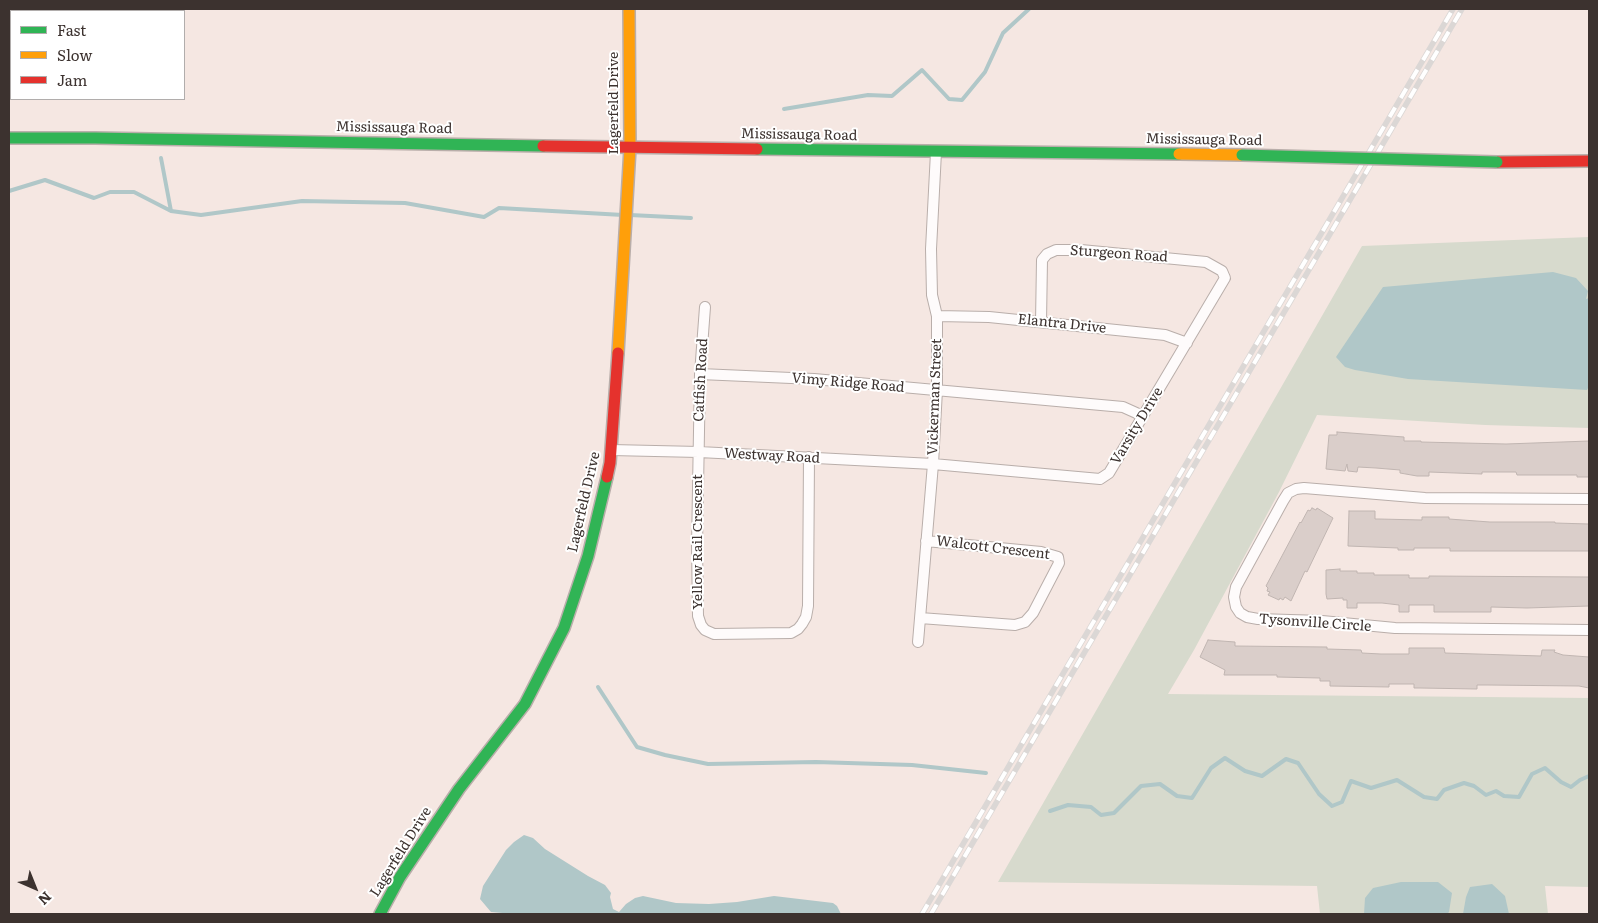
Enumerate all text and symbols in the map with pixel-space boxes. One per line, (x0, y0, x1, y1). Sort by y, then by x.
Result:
legend (10, 10, 185, 100)
text: Fast (57, 18, 86, 41)
text: Slow (57, 43, 92, 66)
street label: Lagerfeld Drive (606, 52, 622, 154)
text: Jam (57, 68, 87, 91)
street label: Mississauga Road (336, 119, 452, 137)
street label: Mississauga Road (741, 126, 857, 144)
street label: Mississauga Road (1146, 131, 1262, 149)
street label: Sturgeon Road (1069, 242, 1169, 266)
street label: Elantra Drive (1017, 311, 1107, 337)
street label: Catfish Road (690, 338, 712, 422)
street label: Vickerman Street (925, 338, 945, 456)
street label: Vimy Ridge Road (791, 370, 905, 396)
street label: Varsity Drive (1107, 384, 1167, 468)
street label: Westway Road (724, 445, 820, 467)
street label: Lagerfeld Drive (564, 450, 604, 554)
street label: Yellow Rail Crescent (690, 474, 706, 610)
street label: Walcott Crescent (935, 533, 1051, 563)
street label: Tysonville Circle (1258, 611, 1372, 635)
street label: Lagerfeld Drive (367, 804, 435, 900)
north arrow (10, 863, 60, 913)
text: N (34, 888, 57, 910)

